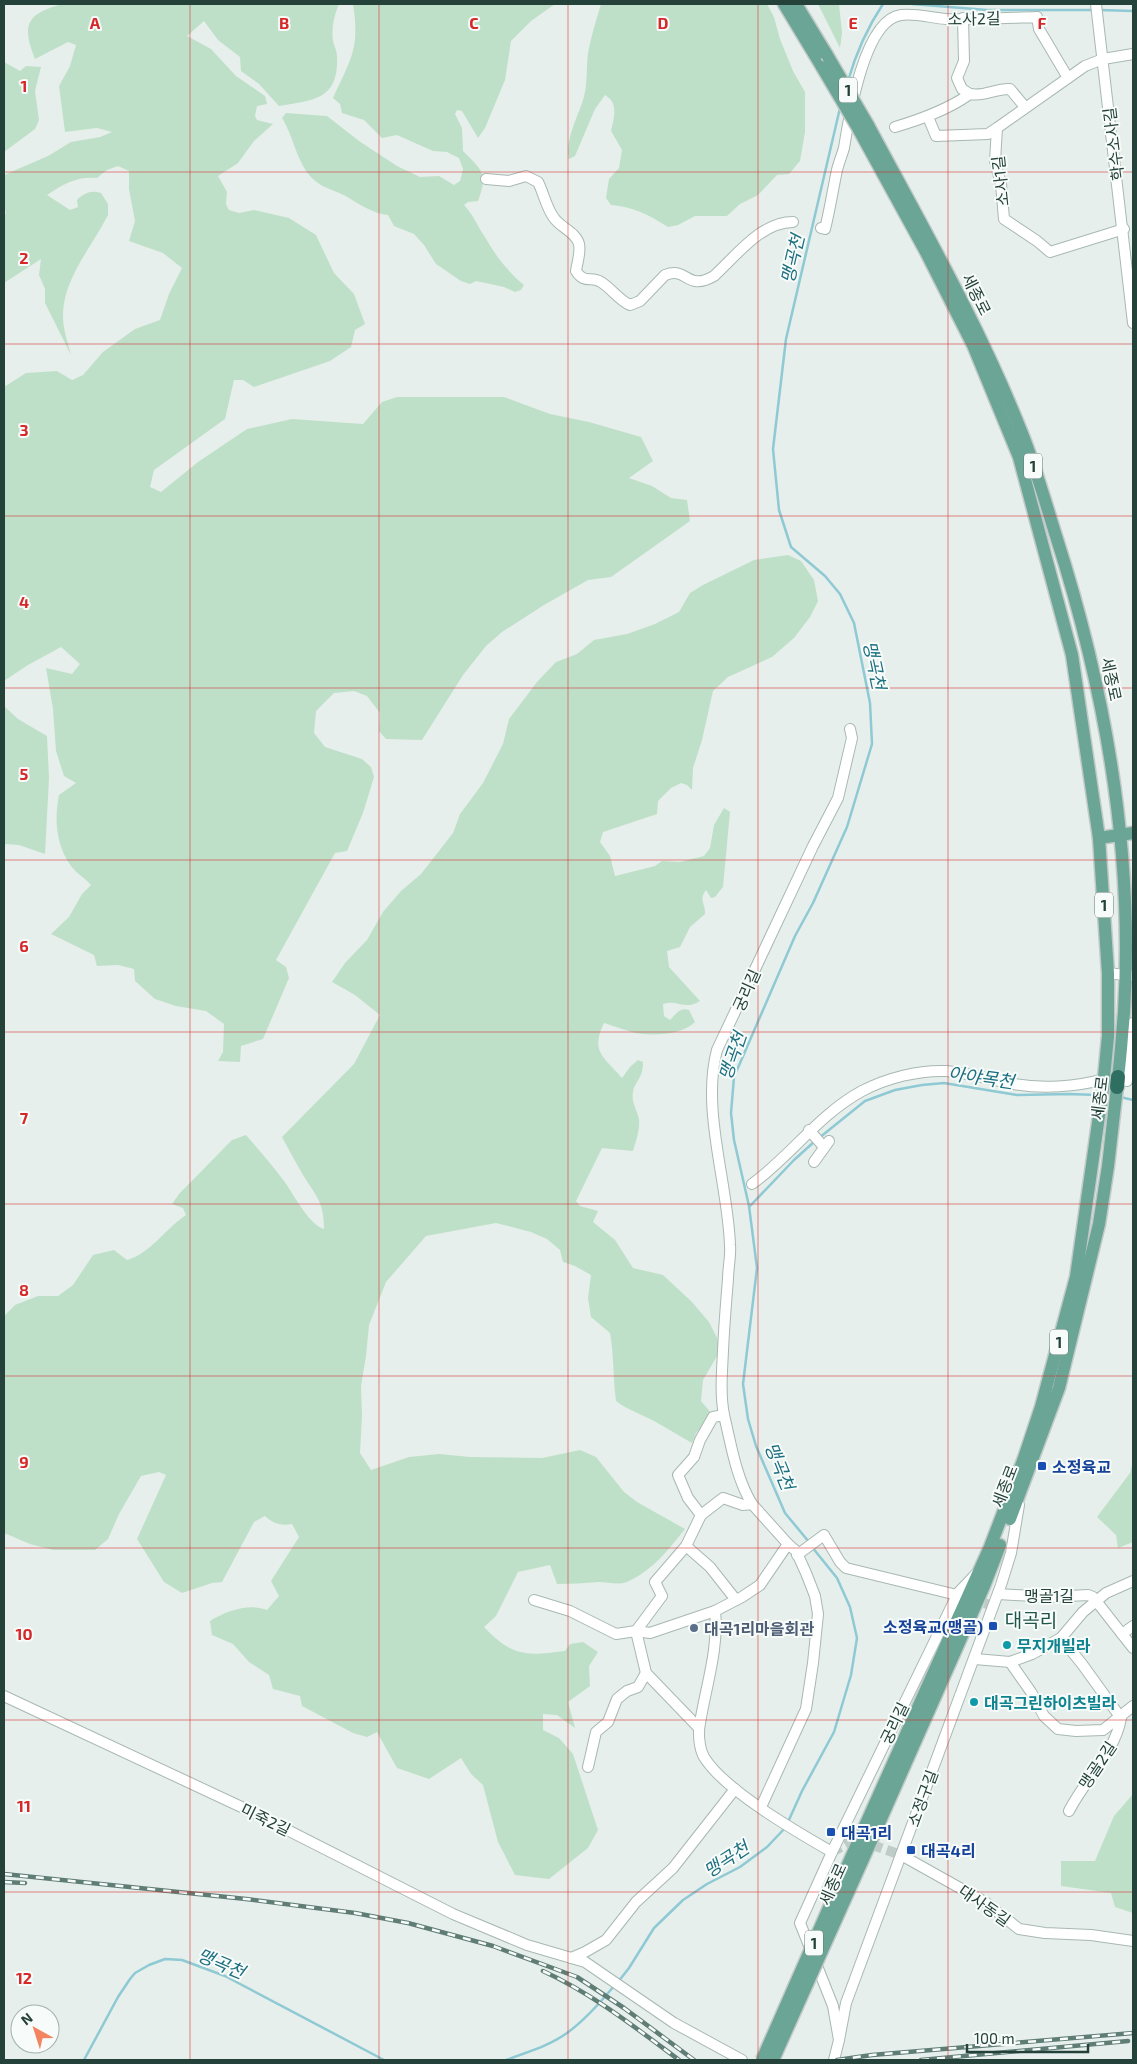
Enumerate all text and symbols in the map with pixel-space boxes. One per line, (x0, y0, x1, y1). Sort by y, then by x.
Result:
street label: 소사2길 (947, 8, 1001, 28)
text: A (90, 13, 101, 32)
text: B (279, 13, 289, 32)
text: C (469, 13, 479, 32)
text: D (658, 13, 669, 32)
text: E (848, 13, 858, 32)
text: F (1038, 13, 1047, 32)
text: 1 (21, 76, 27, 95)
road number: 1 (839, 78, 857, 102)
street label: 학수소사길 (1099, 106, 1127, 182)
street label: 소사1길 (988, 155, 1012, 207)
water label: 맹곡천 (776, 230, 809, 286)
text: 2 (19, 248, 29, 267)
street label: 세종로 (959, 270, 996, 318)
text: 3 (19, 420, 29, 439)
road number: 1 (1024, 454, 1042, 478)
text: 4 (19, 592, 29, 611)
water label: 맹곡천 (859, 638, 891, 694)
street label: 세종로 (1098, 655, 1126, 703)
text: 5 (20, 764, 29, 783)
road number: 1 (1095, 892, 1113, 918)
text: 6 (19, 936, 29, 955)
street label: 궁리길 (728, 966, 764, 1014)
water label: 맹곡천 (714, 1027, 751, 1083)
water label: 아야목천 (947, 1061, 1018, 1093)
street label: 세종로 (1087, 1075, 1111, 1121)
text: 7 (20, 1108, 29, 1127)
text: 8 (19, 1280, 29, 1299)
road number: 1 (1050, 1330, 1068, 1354)
water label: 맹곡천 (760, 1439, 800, 1495)
text: 9 (19, 1452, 29, 1471)
place label: 소정육교 (1052, 1457, 1111, 1476)
marker: 소정육교 (1036, 1460, 1048, 1472)
street label: 세종로 (987, 1462, 1021, 1510)
street label: 맹골1길 (1024, 1586, 1074, 1605)
district label: 대곡리 (1005, 1608, 1057, 1631)
place label: 소정육교(맹골) (883, 1617, 983, 1636)
place label: 대곡1리마을회관 (704, 1619, 814, 1638)
marker: 소정육교(맹골) (987, 1620, 999, 1632)
marker: 대곡1리마을회관 (688, 1622, 700, 1634)
text: 10 (15, 1624, 33, 1643)
place label: 무지개빌라 (1017, 1636, 1091, 1655)
marker: 무지개빌라 (1001, 1639, 1013, 1651)
place label: 대곡그린하이츠빌라 (984, 1693, 1117, 1712)
marker: 대곡그린하이츠빌라 (968, 1696, 980, 1708)
street label: 궁리길 (876, 1699, 912, 1747)
street label: 맹골2길 (1074, 1738, 1120, 1792)
street label: 소정구길 (903, 1767, 941, 1829)
text: 11 (17, 1796, 31, 1815)
street label: 미죽2길 (238, 1799, 294, 1839)
place label: 대곡1리 (841, 1823, 892, 1842)
marker: 대곡1리 (825, 1826, 837, 1838)
water label: 맹곡천 (699, 1835, 755, 1882)
place label: 대곡4리 (921, 1841, 975, 1860)
marker: 대곡4리 (905, 1844, 917, 1856)
street label: 세종로 (814, 1860, 850, 1908)
street label: 대사동길 (955, 1880, 1015, 1930)
road number: 1 (805, 1930, 823, 1956)
water label: 맹곡천 (194, 1943, 250, 1984)
text: 12 (16, 1968, 32, 1987)
north arrow (10, 2004, 60, 2054)
text: N (17, 2009, 36, 2028)
scale bar (967, 2022, 1088, 2054)
text: 100 m (974, 2029, 1015, 2047)

